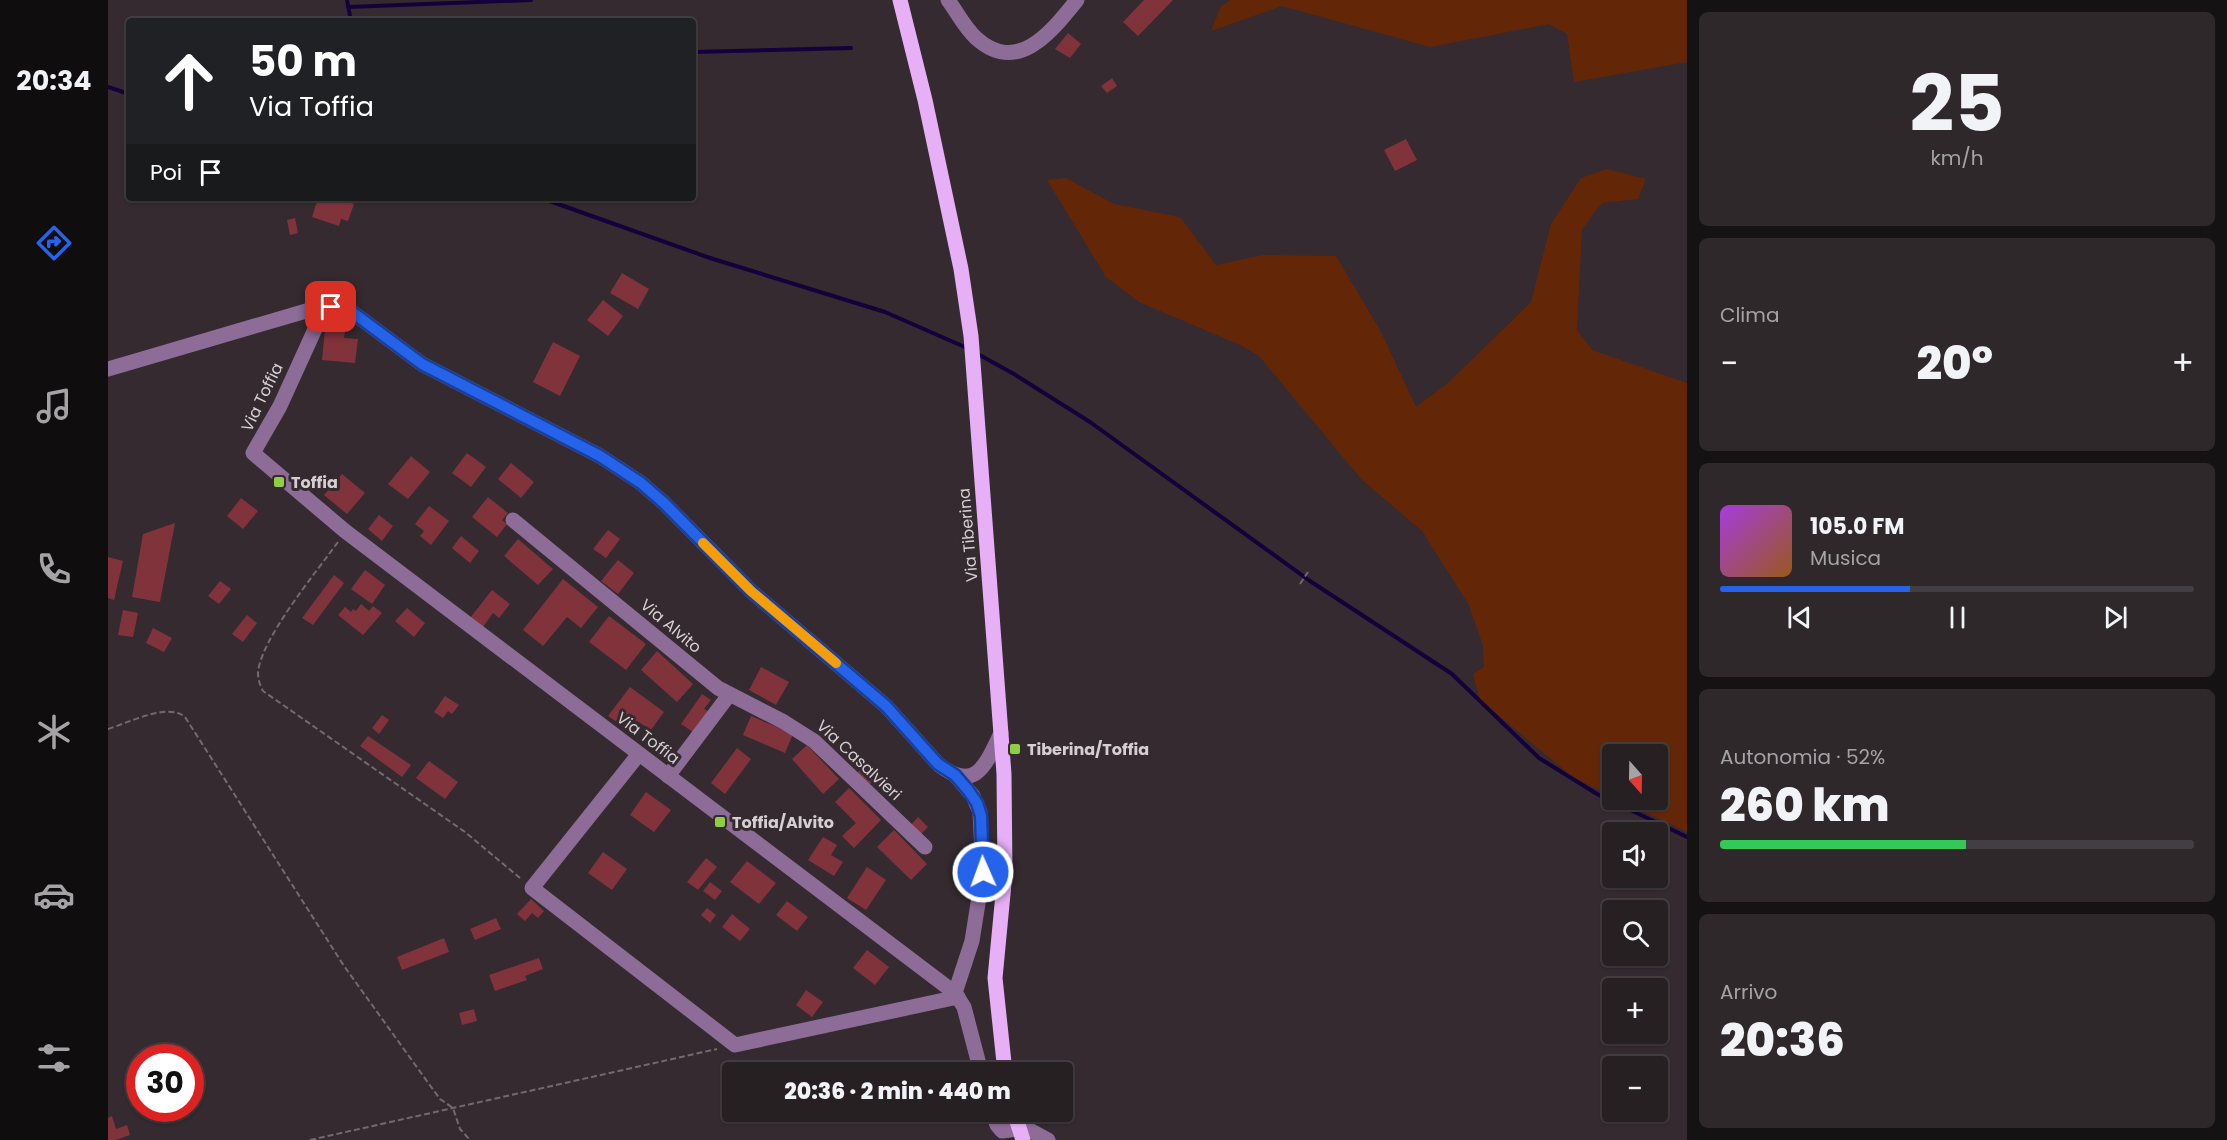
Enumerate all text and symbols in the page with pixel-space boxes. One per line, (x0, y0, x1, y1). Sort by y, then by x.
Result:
text: 50 m (249, 32, 357, 91)
icon: ahead (150, 42, 228, 120)
text: 25 (1909, 49, 2005, 158)
text: 20:34 (16, 62, 92, 99)
text: Via Toffia (249, 88, 374, 125)
text: km/h (1930, 144, 1984, 172)
icon: arrive (194, 156, 227, 189)
text: Poi (150, 157, 182, 188)
icon: directions (33, 222, 75, 264)
pin (305, 281, 356, 332)
icon: arrive (314, 290, 347, 323)
text: Clima (1720, 301, 1779, 329)
text: 20° (1916, 332, 1993, 395)
text: − (1720, 340, 1738, 387)
text: + (2171, 340, 2194, 387)
street label: Via Toffia (235, 359, 289, 435)
icon: music (33, 385, 75, 427)
place label: Toffia (291, 471, 338, 494)
marker: Toffia (272, 475, 286, 489)
street label: Via Tiberina (952, 487, 984, 583)
text: 105.0 FM (1810, 511, 1904, 542)
text: Musica (1810, 544, 1881, 572)
icon: phone (33, 548, 75, 590)
street label: Via Alvito (635, 594, 707, 658)
icon: previous (1783, 601, 1816, 634)
icon: pause (1941, 601, 1974, 634)
icon: next (2099, 601, 2132, 634)
street label: Via Toffia (612, 707, 684, 769)
icon: climate (33, 711, 75, 753)
street label: Via Casalvieri (811, 714, 907, 806)
place label: Tiberina/Toffia (1027, 738, 1149, 761)
marker: Tiberina/Toffia (1008, 742, 1022, 756)
text: Autonomia · 52% (1720, 743, 1885, 771)
north arrow (1602, 744, 1668, 810)
map controls (1602, 744, 1668, 1122)
text: 260 km (1720, 774, 1889, 837)
place label: Toffia/Alvito (732, 811, 834, 834)
marker: Toffia/Alvito (713, 815, 727, 829)
button: sound (1602, 822, 1668, 888)
position arrow (951, 840, 1015, 904)
icon: car (33, 874, 75, 916)
button: search (1602, 900, 1668, 966)
button: + (1602, 978, 1668, 1044)
text: Arrivo (1720, 978, 1777, 1006)
text: 20:36 (1720, 1009, 1845, 1072)
icon: filters (33, 1037, 75, 1079)
speed limit sign: 30 (126, 1044, 204, 1122)
button: − (1602, 1056, 1668, 1122)
text: 20:36 · 2 min · 440 m (784, 1076, 1011, 1107)

